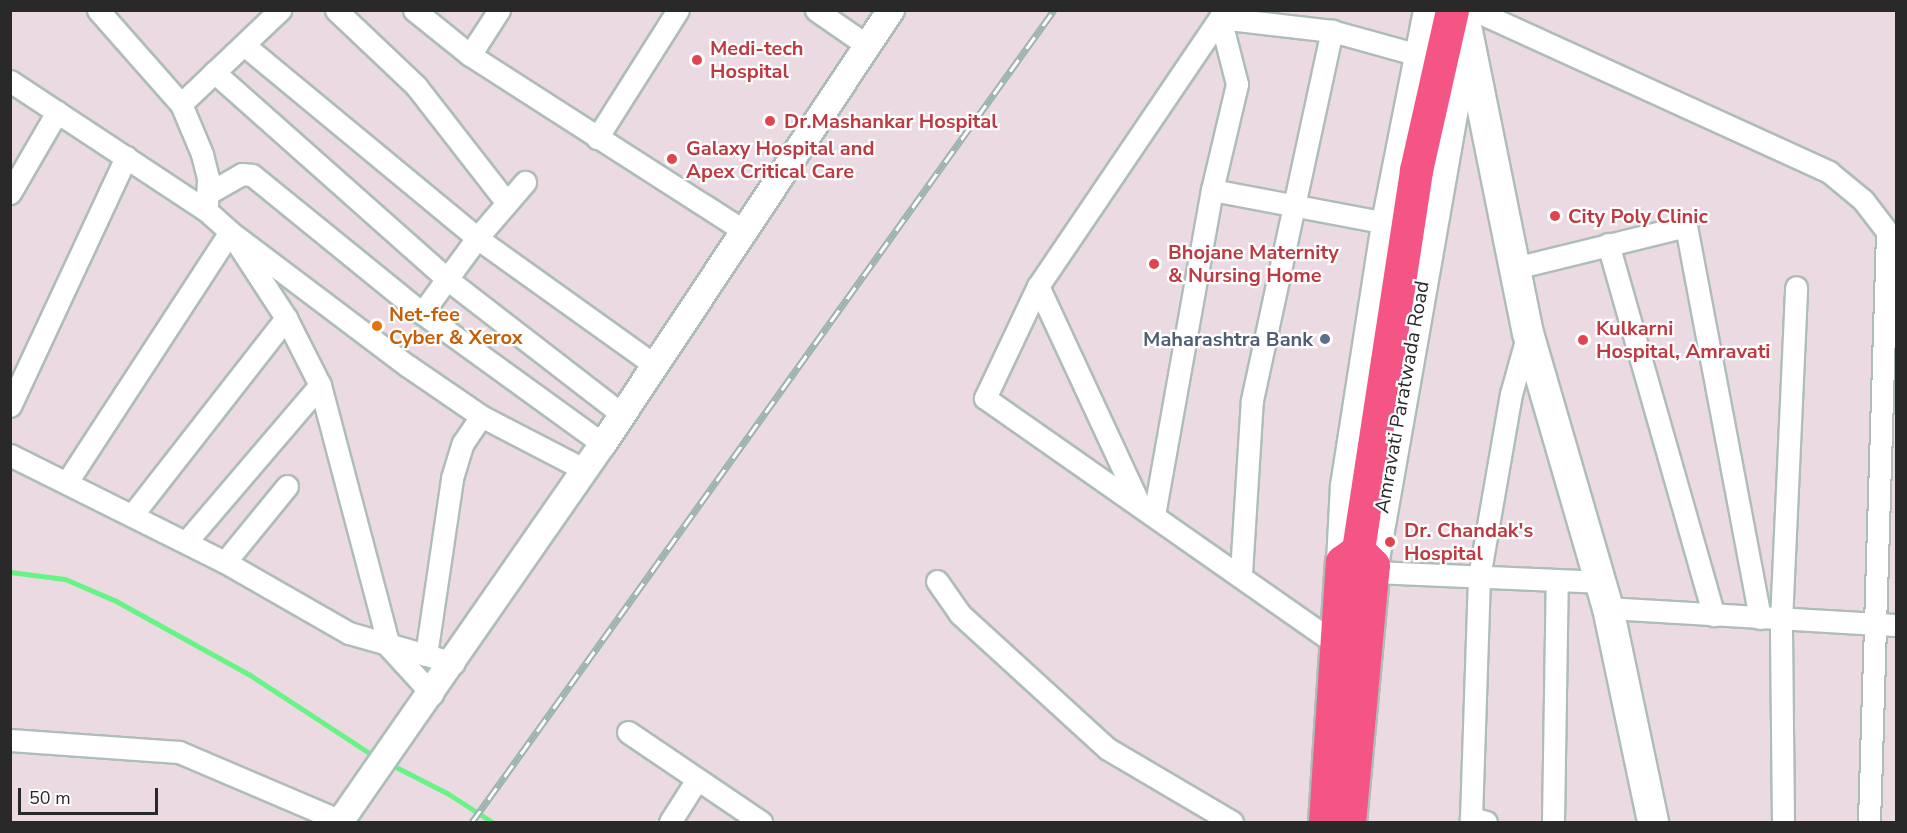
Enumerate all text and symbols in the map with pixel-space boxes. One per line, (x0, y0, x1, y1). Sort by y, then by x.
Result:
place label: Medi-tech Hospital (710, 36, 804, 83)
marker: Medi-tech Hospital (688, 51, 706, 69)
place label: Dr.Mashankar Hospital (784, 109, 998, 133)
marker: Dr.Mashankar Hospital (761, 112, 779, 130)
place label: Galaxy Hospital and Apex Critical Care (686, 136, 874, 183)
marker: Galaxy Hospital and Apex Critical Care (663, 150, 681, 168)
place label: City Poly Clinic (1568, 204, 1708, 228)
marker: City Poly Clinic (1546, 207, 1564, 225)
place label: Bhojane Maternity & Nursing Home (1168, 240, 1339, 287)
marker: Bhojane Maternity & Nursing Home (1145, 255, 1163, 273)
street label: Amravati Paratwada Road (1370, 279, 1434, 515)
place label: Net-fee Cyber & Xerox (389, 302, 523, 349)
place label: Kulkarni Hospital, Amravati (1596, 316, 1770, 363)
marker: Net-fee Cyber & Xerox (370, 319, 384, 333)
place label: Maharashtra Bank (1143, 327, 1313, 351)
marker: Kulkarni Hospital, Amravati (1574, 331, 1592, 349)
marker: Maharashtra Bank (1318, 332, 1332, 346)
place label: Dr. Chandak's Hospital (1404, 518, 1533, 565)
marker: Dr. Chandak's Hospital (1381, 533, 1399, 551)
scale bar (21, 776, 160, 814)
text: 50 m (29, 786, 71, 810)

